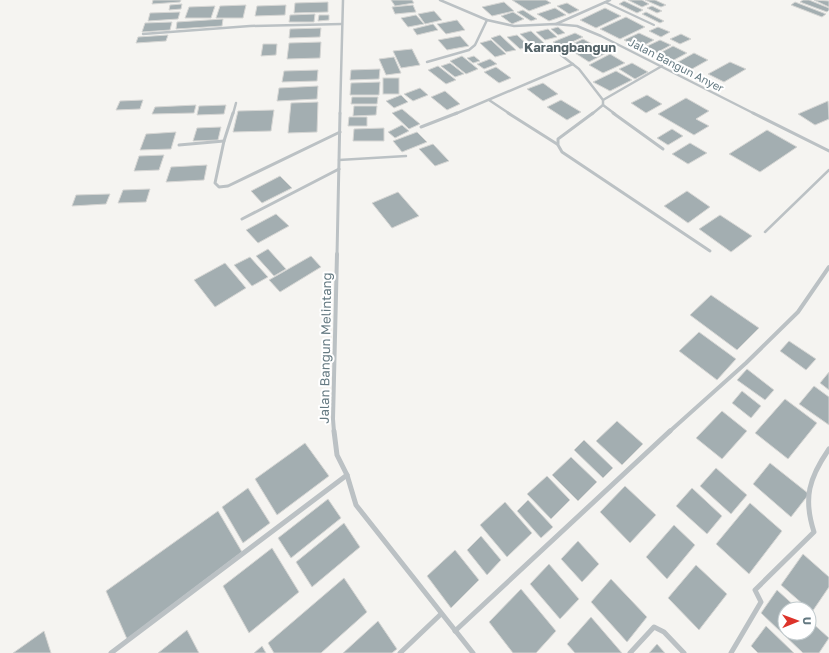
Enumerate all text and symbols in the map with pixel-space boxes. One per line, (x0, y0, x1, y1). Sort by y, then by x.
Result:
street label: Jalan Bangun Anyer (626, 35, 727, 95)
district label: Karangbangun (524, 39, 616, 55)
street label: Jalan Bangun Melintang (316, 272, 334, 424)
north arrow (777, 601, 817, 641)
text: U (801, 617, 814, 625)

